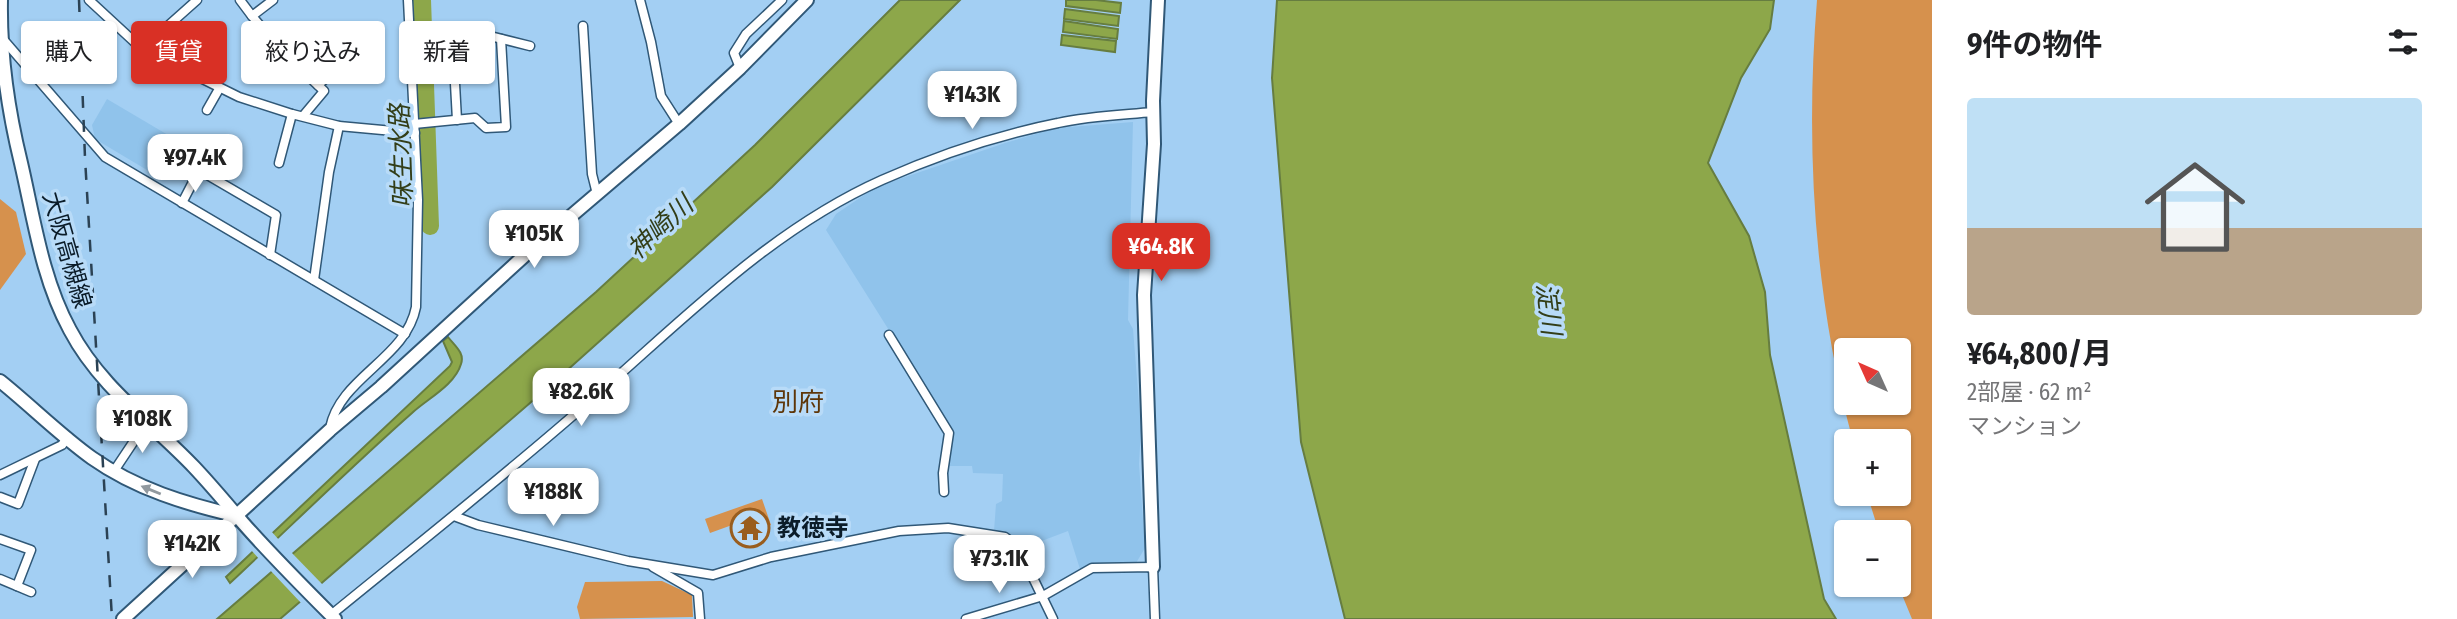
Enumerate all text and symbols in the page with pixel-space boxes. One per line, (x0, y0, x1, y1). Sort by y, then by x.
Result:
chip: 購入 (21, 21, 117, 84)
chip: 賃貸 (131, 21, 227, 84)
chip: 絞り込み (241, 21, 385, 84)
chip: 新着 (399, 21, 495, 84)
icon: filters (2384, 23, 2422, 61)
text: 9件の物件 (1967, 27, 2103, 63)
pin: ¥143K (923, 72, 1021, 131)
text: ¥143K (944, 80, 1000, 108)
water label: 味生水路 (384, 101, 419, 208)
pin: ¥97.4K (138, 134, 252, 194)
text: ¥97.4K (164, 143, 226, 171)
icon: home (2132, 144, 2258, 270)
water label: 神崎川 (621, 187, 702, 265)
street label: 大阪高槻線 (37, 188, 97, 312)
pin: ¥105K (485, 210, 583, 270)
text: ¥105K (505, 219, 563, 247)
pin: ¥64.8K (1104, 224, 1218, 283)
text: ¥64.8K (1128, 232, 1194, 260)
water label: 淀川 (1530, 281, 1567, 340)
text: ¥64,800/月 (1967, 336, 2112, 372)
north arrow (1834, 338, 1911, 415)
map controls (1834, 338, 1911, 597)
pin: ¥82.6K (524, 368, 638, 428)
text: ¥82.6K (549, 377, 613, 405)
text: 2部屋 · 62 m² (1967, 378, 2091, 406)
district label: 別府 (772, 387, 824, 418)
pin: ¥108K (93, 396, 191, 455)
text: ¥108K (113, 404, 172, 432)
text: マンション (1967, 412, 2082, 440)
button: + (1834, 429, 1911, 506)
pin: ¥188K (504, 468, 602, 528)
text: ¥188K (524, 477, 582, 505)
one-way arrow (141, 484, 162, 495)
temple icon: 教徳寺 (729, 507, 771, 549)
place label: 教徳寺 (777, 514, 849, 542)
pin: ¥142K (143, 520, 241, 580)
button: − (1834, 520, 1911, 597)
text: ¥142K (164, 529, 220, 557)
pin: ¥73.1K (942, 536, 1056, 595)
text: ¥73.1K (970, 544, 1028, 572)

